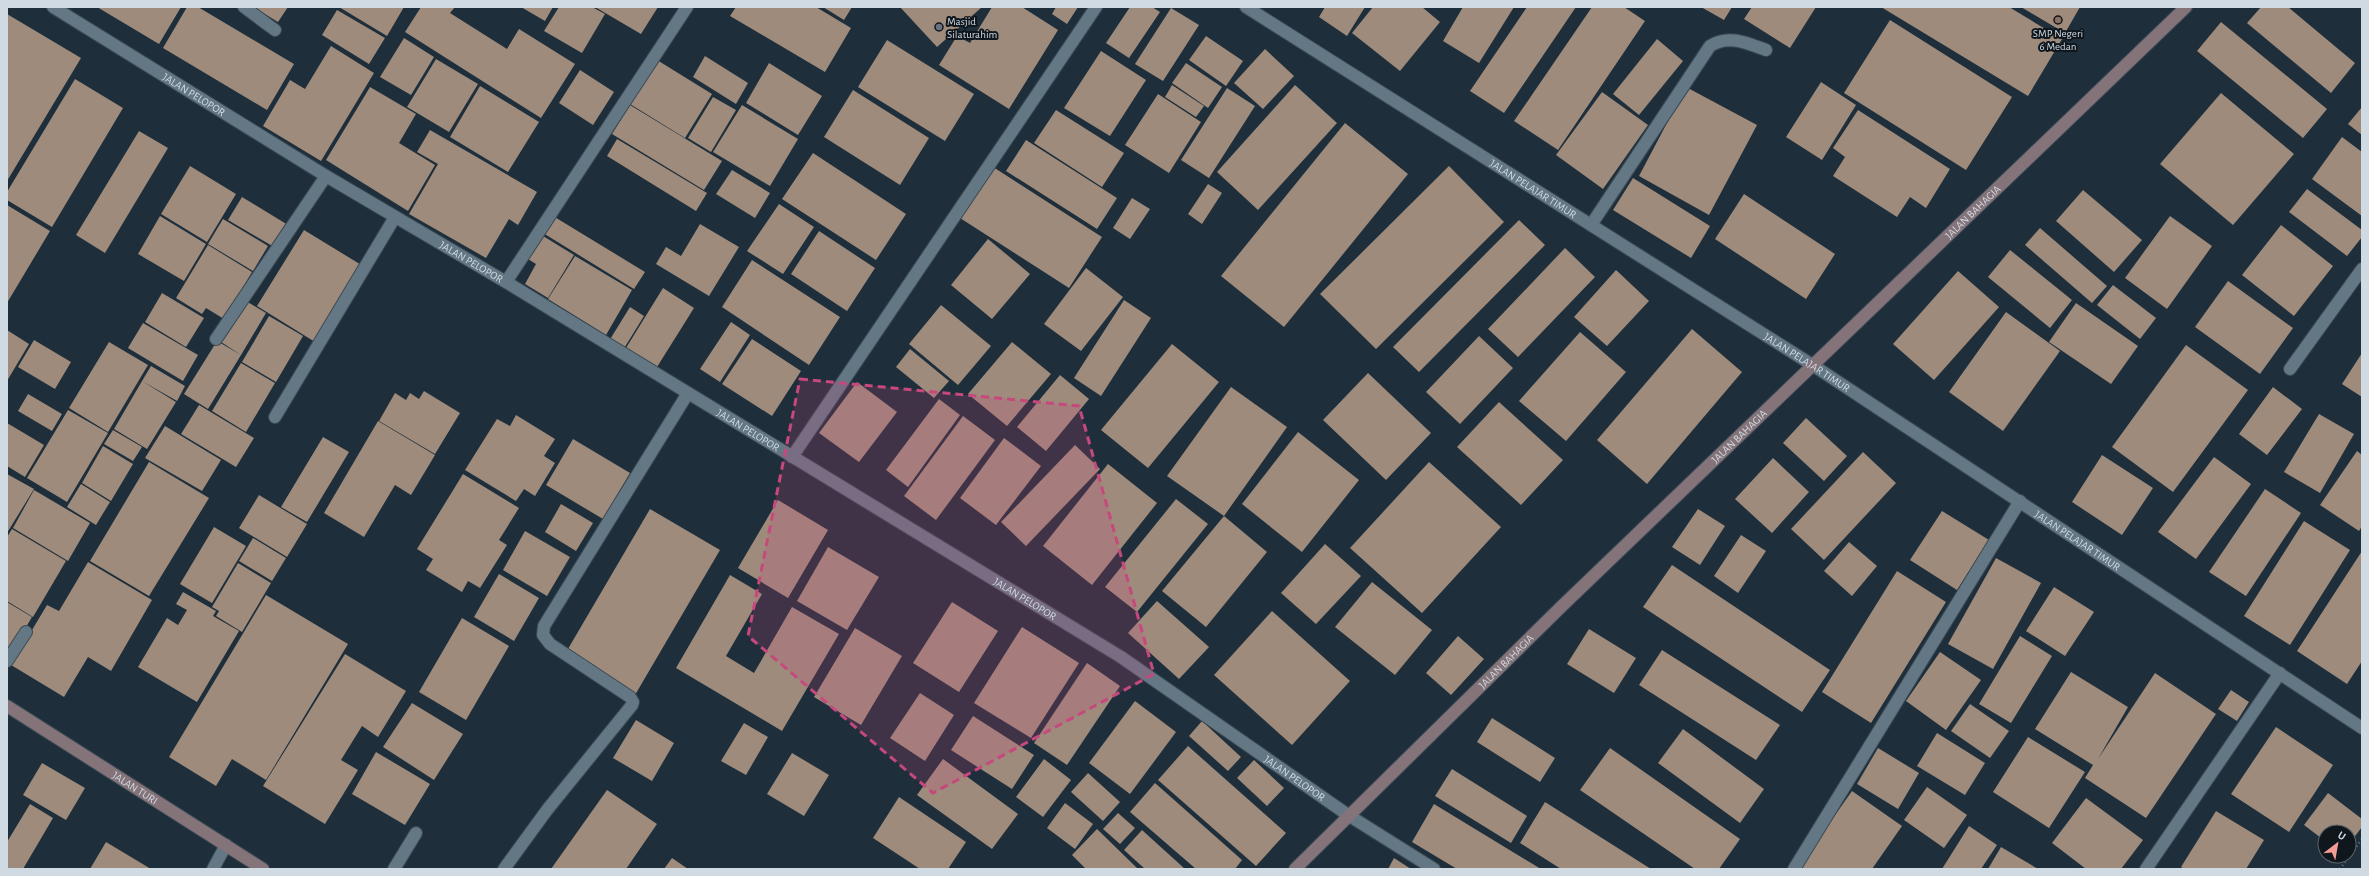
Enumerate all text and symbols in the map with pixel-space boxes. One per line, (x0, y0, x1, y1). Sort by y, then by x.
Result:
marker: SMP Negeri 6 Medan (2053, 15, 2063, 25)
place label: Masjid Silaturahim (947, 16, 998, 40)
marker: Masjid Silaturahim (934, 22, 944, 32)
place label: SMP Negeri 6 Medan (2033, 28, 2083, 52)
street label: JALAN PELOPOR (161, 71, 227, 118)
street label: JALAN PELAJAR TIMUR (1488, 158, 1578, 220)
street label: JALAN BAHAGIA (1943, 183, 2003, 241)
street label: JALAN PELOPOR (438, 239, 505, 285)
street label: JALAN PELAJAR TIMUR (1762, 331, 1852, 394)
street label: JALAN PELOPOR (715, 407, 781, 454)
street label: JALAN BAHAGIA (1709, 407, 1769, 465)
street label: JALAN PELAJAR TIMUR (2033, 509, 2122, 573)
street label: JALAN PELOPOR (992, 576, 1058, 622)
street label: JALAN BAHAGIA (1477, 632, 1536, 691)
street label: JALAN PELOPOR (1262, 754, 1327, 803)
street label: JALAN TURI (110, 770, 160, 807)
north arrow (2317, 824, 2357, 864)
text: U (2336, 829, 2348, 842)

